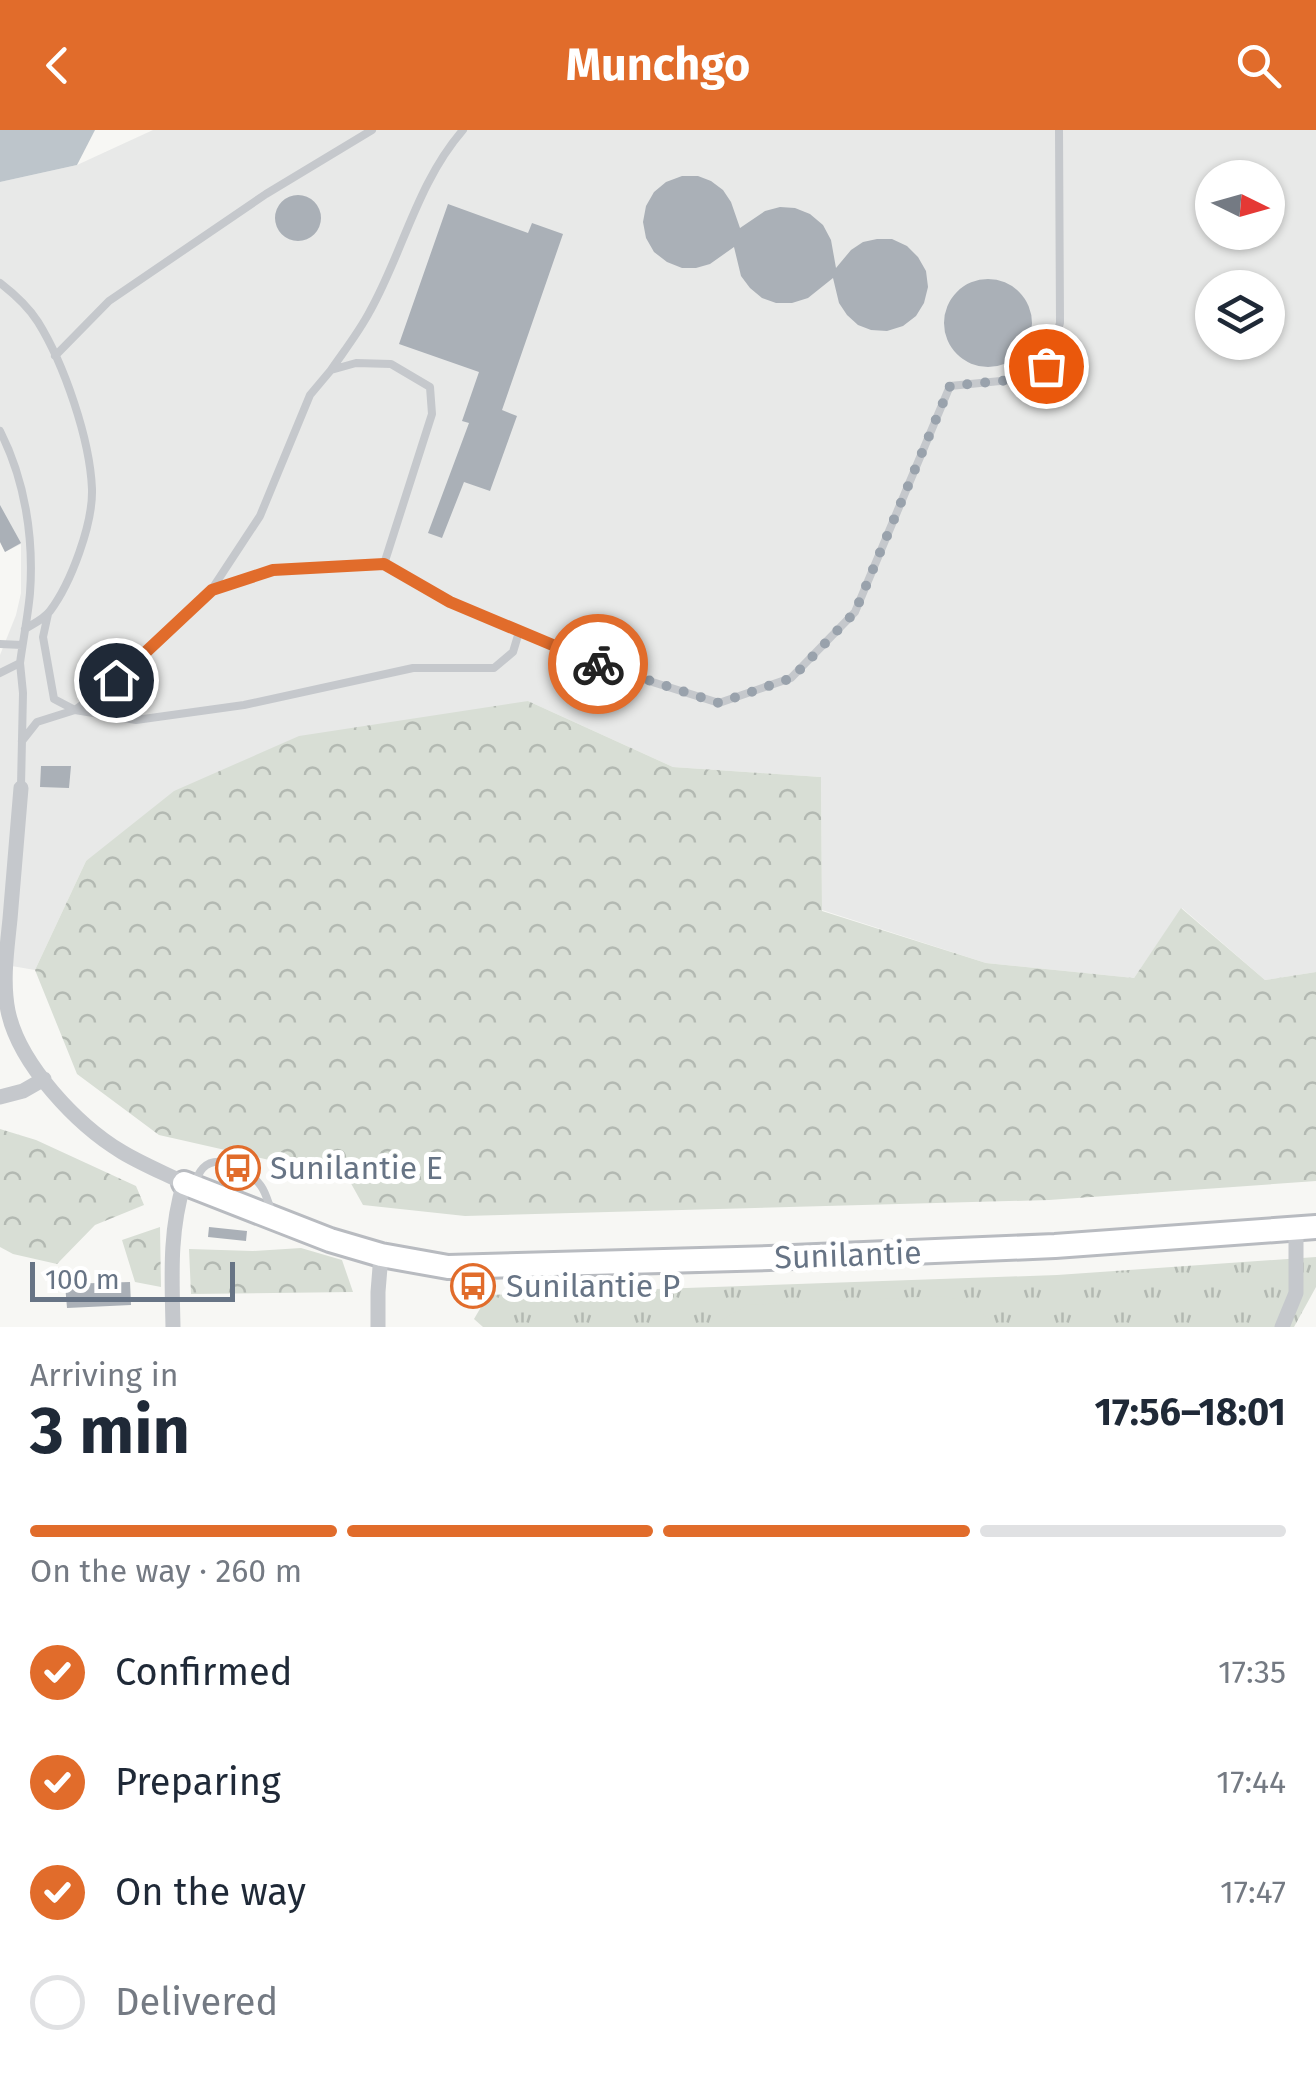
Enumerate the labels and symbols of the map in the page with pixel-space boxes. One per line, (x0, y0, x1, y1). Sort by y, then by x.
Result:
north arrow (1195, 160, 1285, 250)
pin (1004, 324, 1089, 409)
courier (548, 614, 648, 714)
pin (74, 638, 159, 723)
bus stop icon: Sunilantie E (215, 1145, 261, 1191)
place label: Sunilantie E (270, 1149, 443, 1187)
street label: Sunilantie (774, 1233, 922, 1277)
scale bar (30, 1257, 235, 1302)
bus stop icon: Sunilantie P (450, 1263, 496, 1309)
place label: Sunilantie P (506, 1267, 680, 1305)

